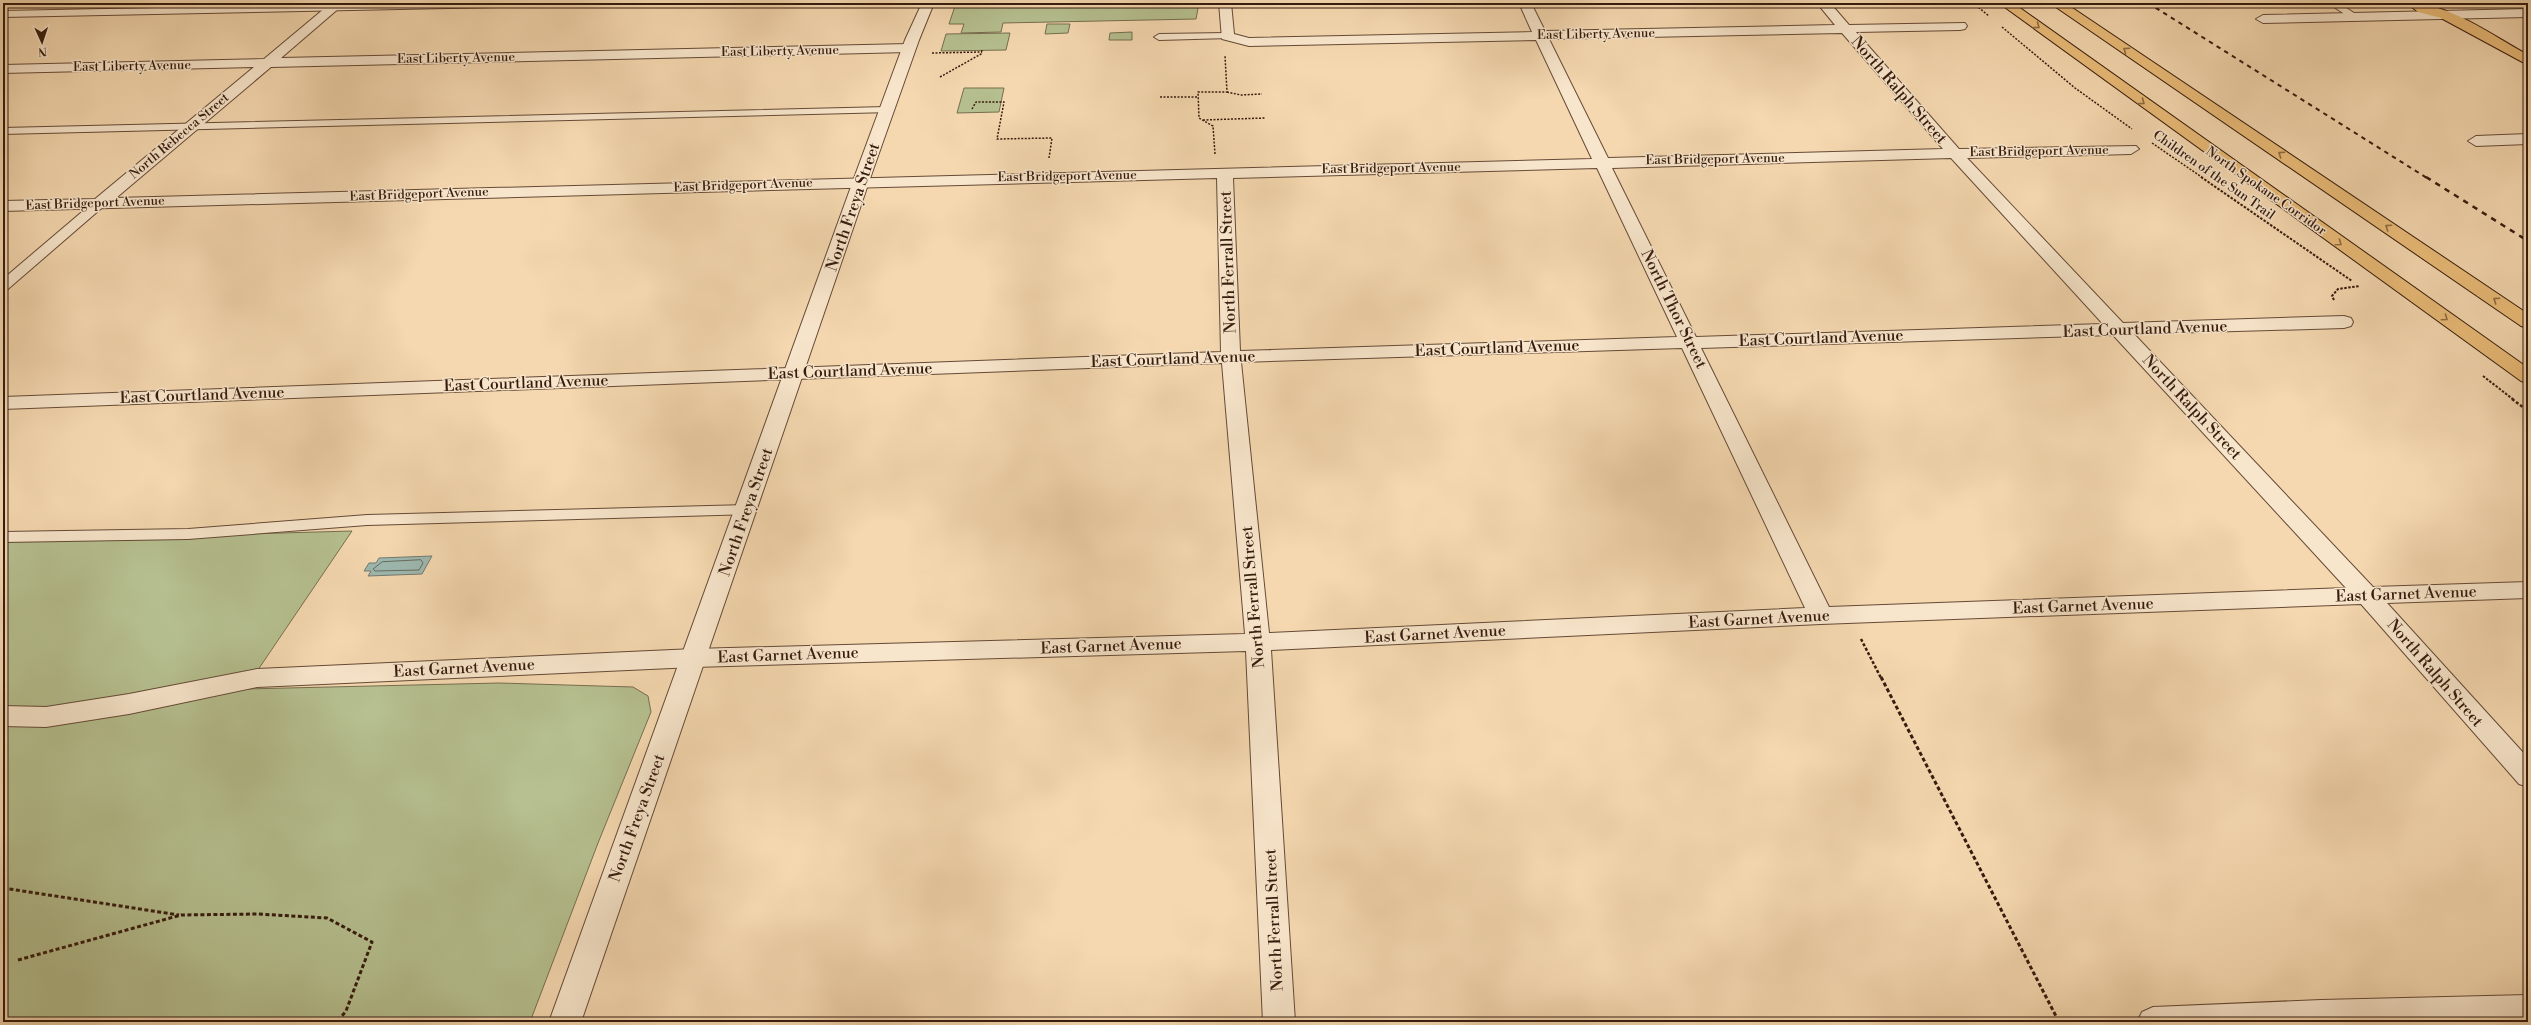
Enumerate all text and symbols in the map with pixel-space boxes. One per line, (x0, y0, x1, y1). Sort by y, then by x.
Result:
one-way arrow (2032, 21, 2039, 28)
north arrow (22, 22, 62, 62)
street label: East Liberty Avenue (1537, 25, 1656, 43)
street label: North Ralph Street (1847, 32, 1952, 148)
street label: East Liberty Avenue (721, 42, 840, 60)
text: N (37, 44, 47, 58)
one-way arrow (2123, 47, 2130, 55)
street label: East Liberty Avenue (397, 49, 516, 67)
street label: East Liberty Avenue (73, 57, 192, 75)
street label: North Rebecca Street (126, 89, 232, 182)
one-way arrow (2138, 97, 2145, 105)
street label: Children of the Sun Trail (2150, 127, 2278, 223)
street label: North Freya Street (822, 140, 884, 274)
street label: East Bridgeport Avenue (1969, 142, 2109, 160)
street label: North Spokane Corridor (2203, 143, 2330, 239)
street label: East Bridgeport Avenue (1645, 150, 1785, 168)
one-way arrow (2278, 152, 2285, 159)
street label: East Bridgeport Avenue (1321, 159, 1461, 177)
street label: East Bridgeport Avenue (997, 167, 1137, 185)
street label: East Bridgeport Avenue (673, 175, 813, 195)
street label: East Bridgeport Avenue (349, 184, 489, 204)
street label: North Ferrall Street (1216, 190, 1240, 334)
street label: East Bridgeport Avenue (25, 193, 165, 213)
one-way arrow (2385, 224, 2392, 232)
one-way arrow (2335, 238, 2342, 245)
street label: North Thor Street (1637, 246, 1712, 372)
one-way arrow (2493, 297, 2500, 305)
one-way arrow (2441, 313, 2448, 321)
street label: East Courtland Avenue (2062, 316, 2228, 342)
street label: East Courtland Avenue (1738, 325, 1904, 351)
street label: East Courtland Avenue (1414, 335, 1580, 361)
street label: East Courtland Avenue (1090, 346, 1256, 372)
street label: North Ralph Street (2138, 350, 2246, 464)
street label: East Courtland Avenue (767, 358, 933, 384)
street label: East Courtland Avenue (443, 370, 609, 396)
street label: East Courtland Avenue (119, 382, 285, 408)
street label: North Freya Street (715, 445, 777, 579)
street label: North Ferrall Street (1237, 525, 1269, 669)
street label: East Garnet Avenue (2335, 582, 2477, 606)
street label: East Garnet Avenue (2012, 594, 2154, 618)
street label: East Garnet Avenue (1688, 605, 1830, 633)
street label: North Ralph Street (2383, 615, 2488, 731)
street label: East Garnet Avenue (1364, 620, 1506, 648)
street label: East Garnet Avenue (1040, 634, 1182, 658)
street label: East Garnet Avenue (717, 643, 859, 667)
street label: East Garnet Avenue (393, 654, 535, 682)
street label: North Freya Street (605, 751, 670, 885)
street label: North Ferrall Street (1260, 848, 1288, 992)

